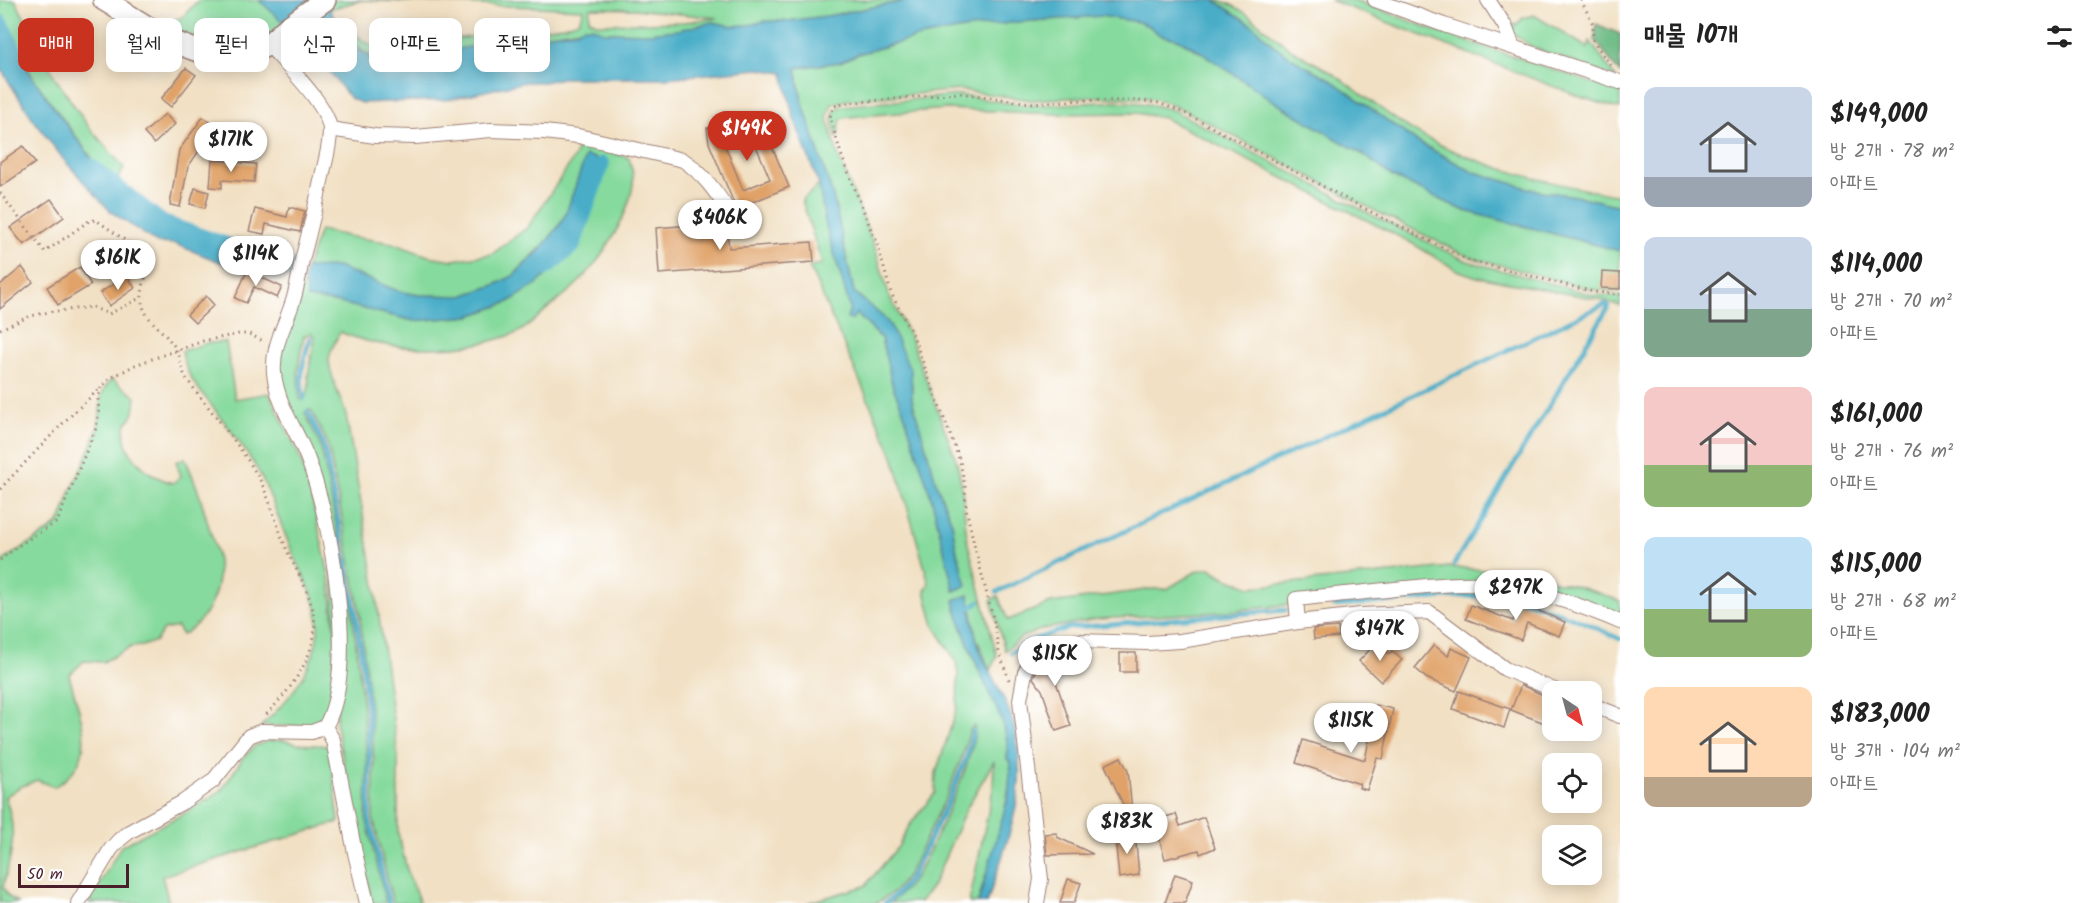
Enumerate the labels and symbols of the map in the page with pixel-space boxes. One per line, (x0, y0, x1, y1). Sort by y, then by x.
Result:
pin: $149K (705, 111, 789, 162)
pin: $171K (189, 122, 273, 173)
pin: $406K (678, 200, 762, 251)
pin: $114K (214, 236, 298, 287)
pin: $161K (76, 240, 160, 291)
pin: $297K (1474, 570, 1558, 621)
pin: $147K (1338, 611, 1422, 662)
pin: $115K (1013, 636, 1097, 687)
north arrow (1542, 681, 1602, 741)
pin: $115K (1309, 703, 1393, 754)
pin: $183K (1085, 804, 1169, 855)
scale bar (18, 861, 129, 888)

